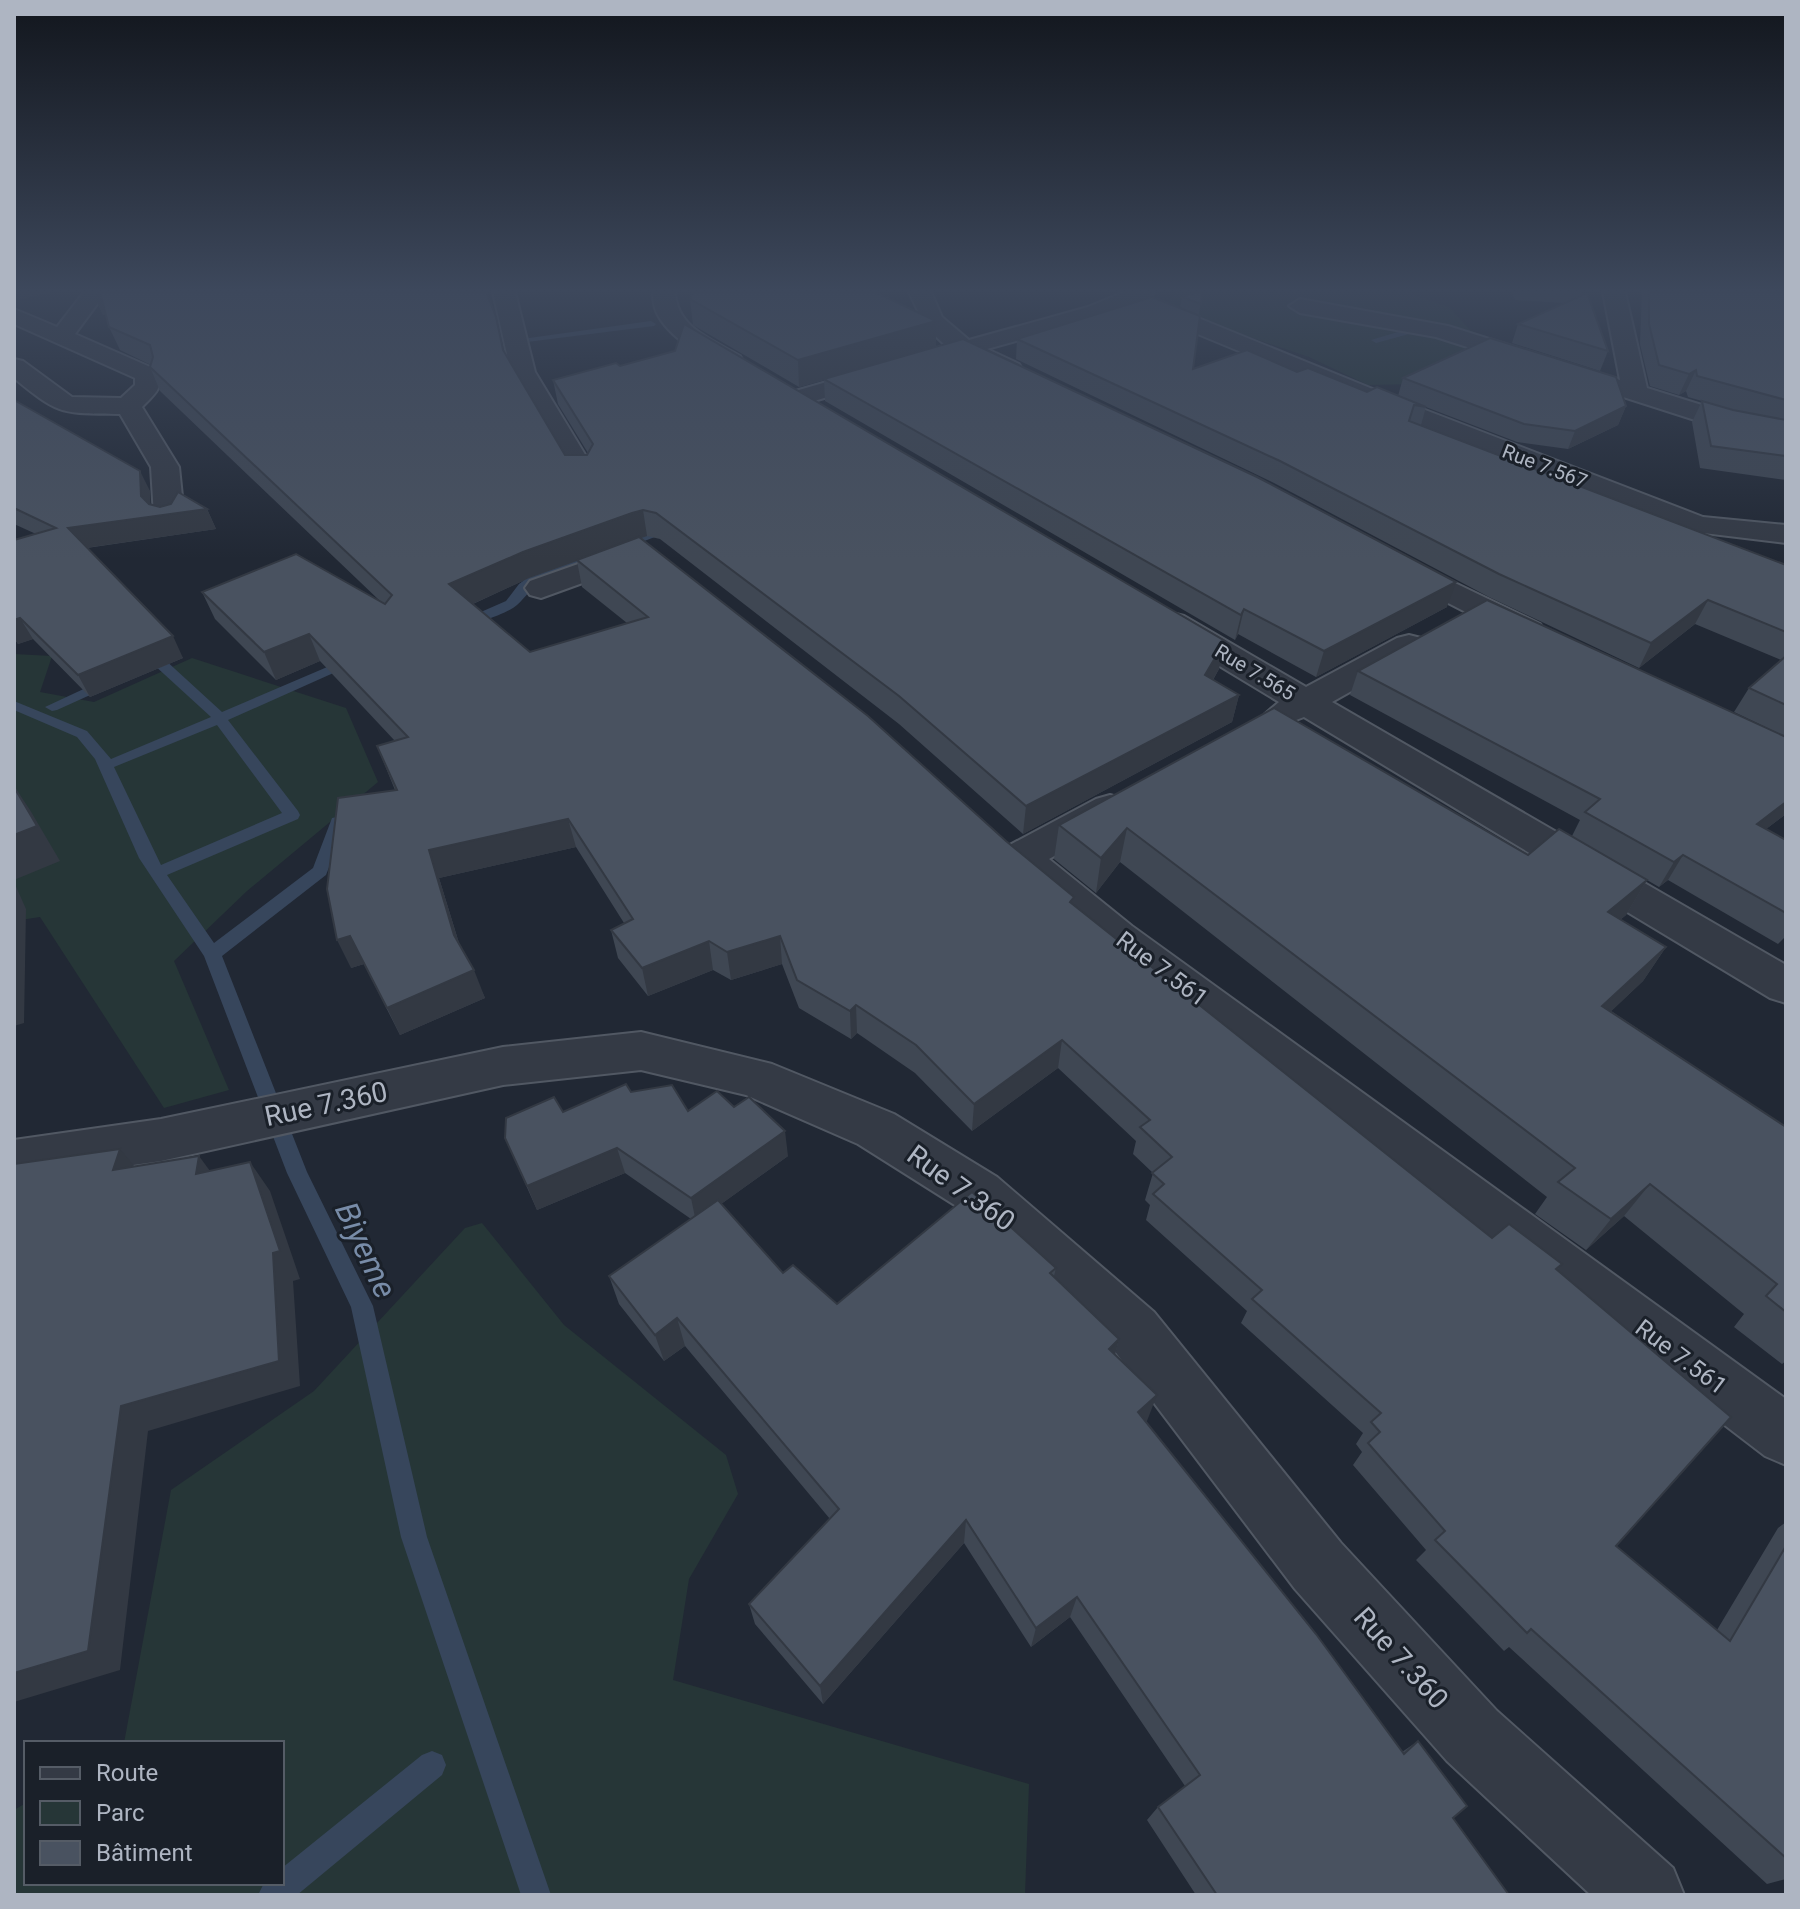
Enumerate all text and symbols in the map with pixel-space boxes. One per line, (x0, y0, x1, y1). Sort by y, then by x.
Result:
street label: Rue 7.567 (1499, 439, 1591, 493)
street label: Rue 7.565 (1211, 639, 1299, 705)
street label: Rue 7.561 (1111, 926, 1213, 1012)
street label: Rue 7.360 (262, 1075, 390, 1133)
street label: Rue 7.360 (901, 1138, 1021, 1238)
water label: Biyeme (327, 1196, 405, 1304)
street label: Rue 7.561 (1630, 1314, 1732, 1400)
street label: Rue 7.360 (1347, 1601, 1455, 1715)
legend (24, 1741, 284, 1885)
text: Route (96, 1759, 158, 1787)
text: Parc (96, 1799, 145, 1827)
text: Bâtiment (96, 1839, 193, 1867)

